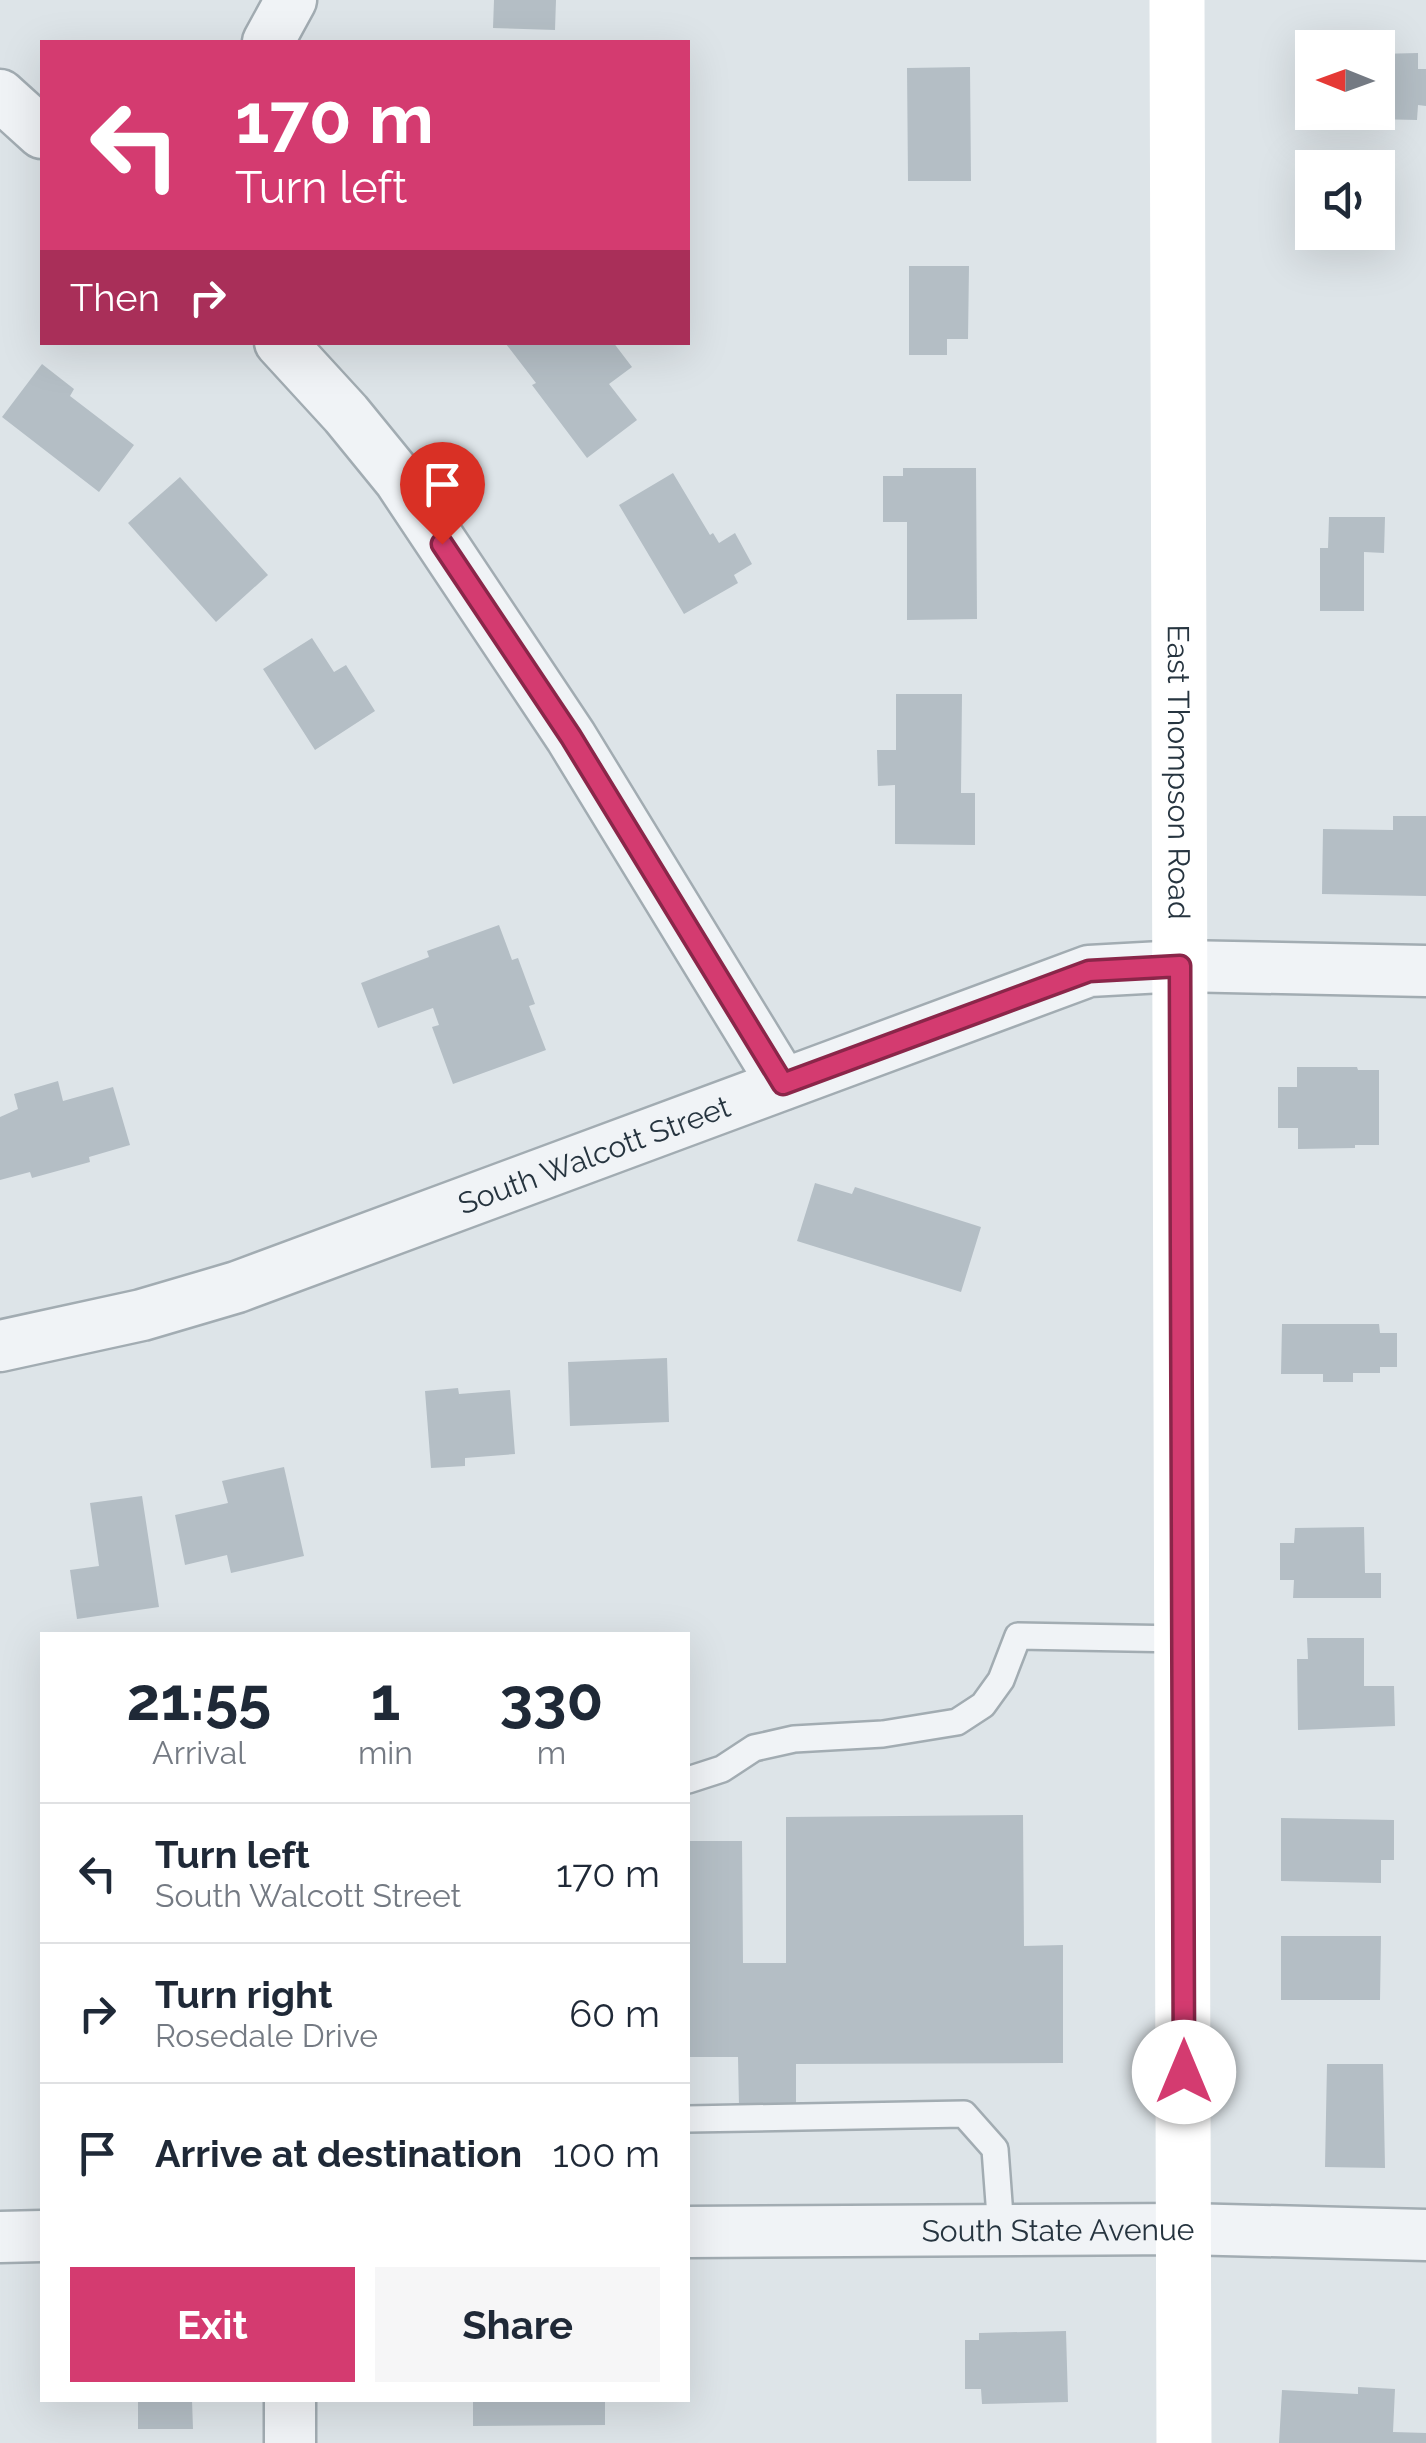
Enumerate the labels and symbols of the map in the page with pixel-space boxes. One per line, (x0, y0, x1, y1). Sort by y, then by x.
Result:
north arrow (1295, 30, 1395, 130)
pin (400, 442, 485, 545)
street label: East Thompson Road (1161, 624, 1197, 920)
street label: South Walcott Street (453, 1088, 735, 1221)
position arrow (1132, 2020, 1236, 2124)
street label: South State Avenue (921, 2211, 1195, 2248)

